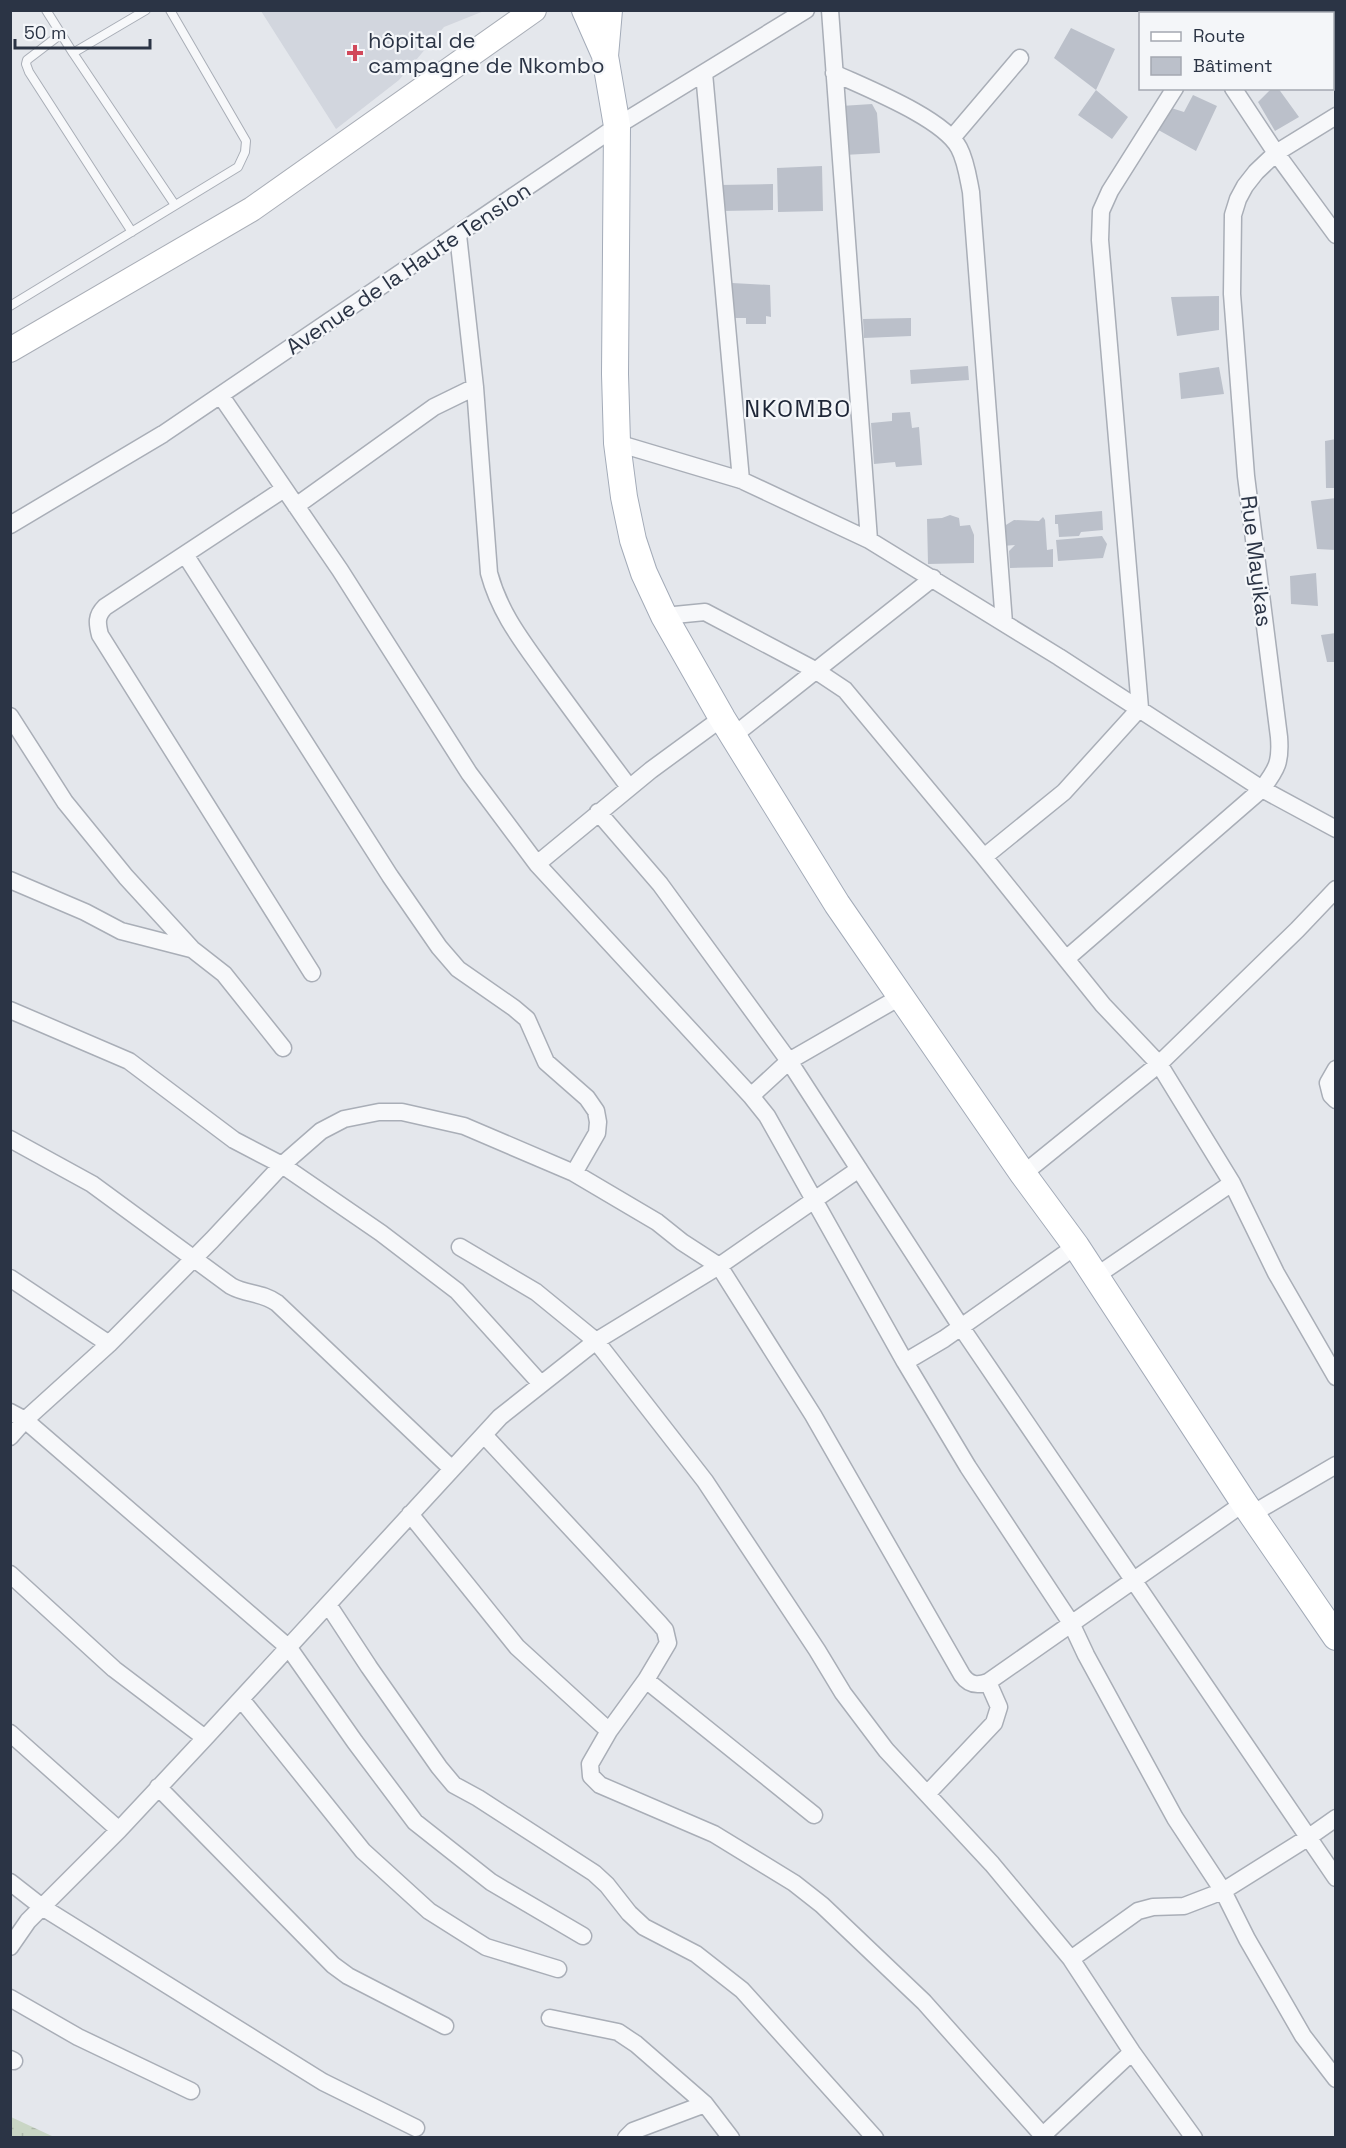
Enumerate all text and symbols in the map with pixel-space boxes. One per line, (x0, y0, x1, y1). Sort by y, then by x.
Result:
scale bar (15, 12, 150, 50)
legend (1139, 12, 1334, 90)
text: 50 m (24, 21, 66, 44)
text: Route (1193, 24, 1245, 47)
place label: hôpital de campagne de Nkombo (368, 26, 605, 79)
marker: hôpital de campagne de Nkombo (346, 44, 364, 62)
text: Bâtiment (1193, 54, 1273, 77)
street label: Avenue de la Haute Tension (280, 176, 536, 360)
district label: NKOMBO (744, 393, 852, 424)
street label: Rue Mayikas (1235, 494, 1279, 628)

